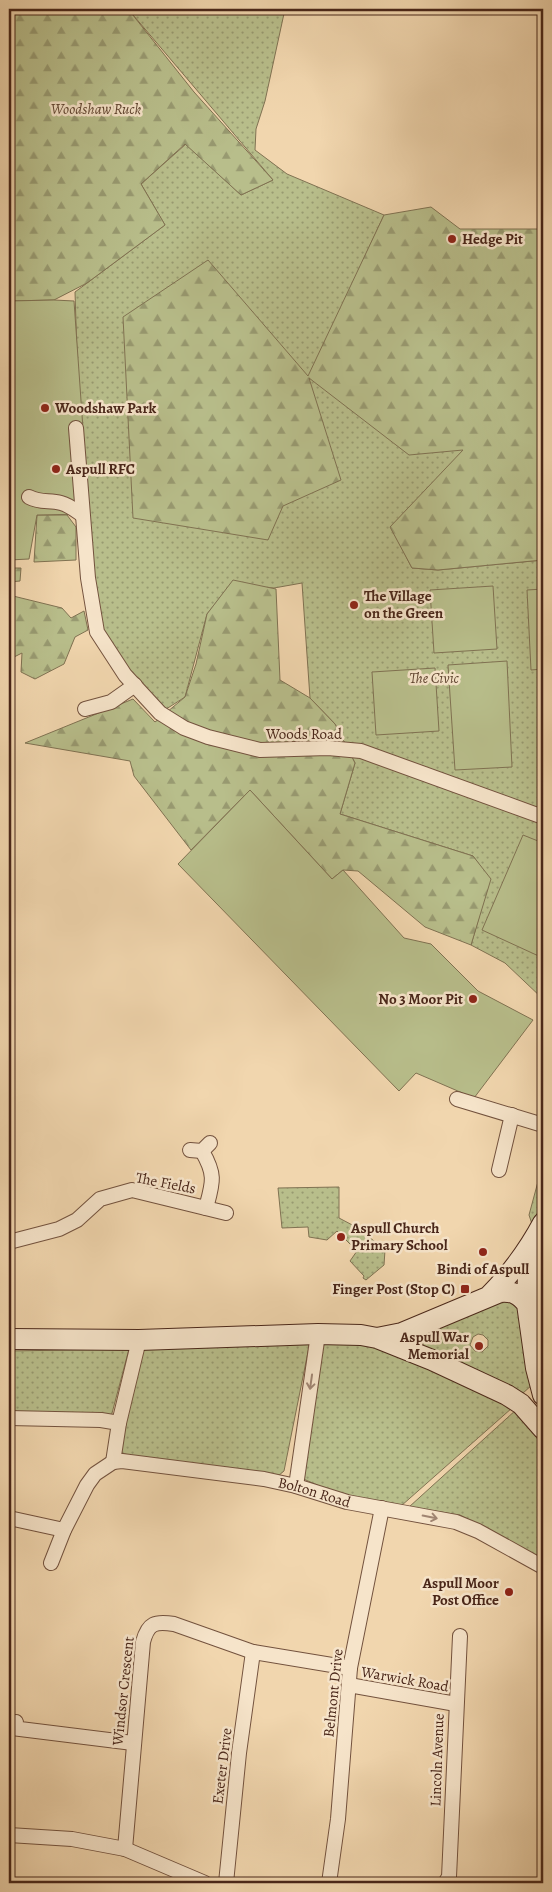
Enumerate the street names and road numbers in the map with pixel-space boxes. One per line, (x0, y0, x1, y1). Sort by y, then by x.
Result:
street label: Woods Road (265, 724, 343, 744)
street label: The Fields (134, 1167, 198, 1199)
street label: Bolton Road (276, 1472, 354, 1513)
street label: Windsor Crescent (107, 1635, 139, 1748)
street label: Belmont Drive (318, 1647, 348, 1738)
street label: Warwick Road (359, 1661, 451, 1697)
street label: Lincoln Avenue (425, 1713, 449, 1807)
street label: Exeter Drive (207, 1727, 237, 1805)

